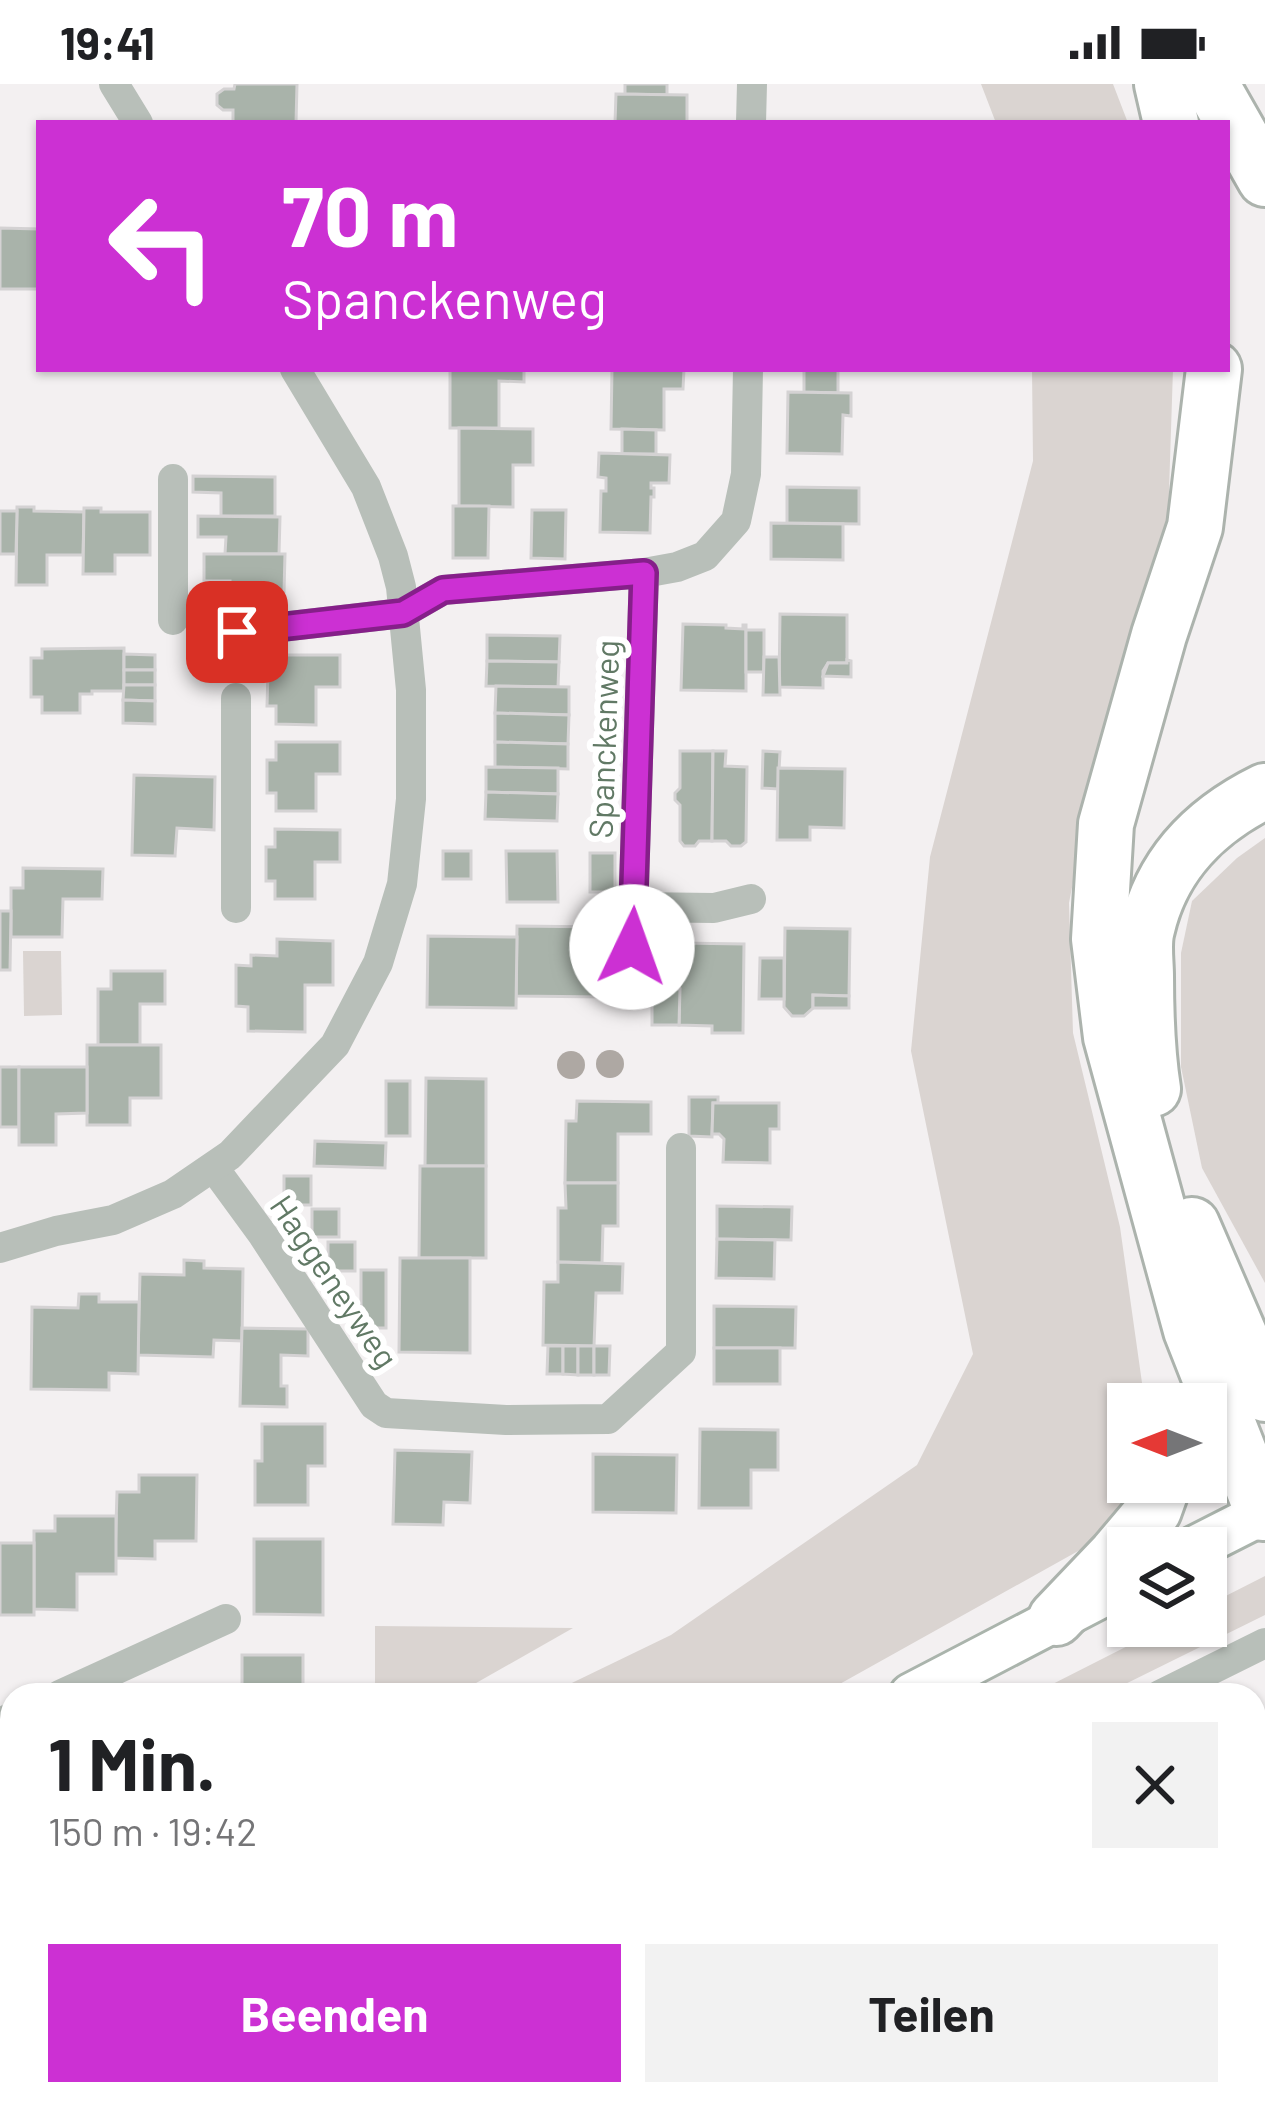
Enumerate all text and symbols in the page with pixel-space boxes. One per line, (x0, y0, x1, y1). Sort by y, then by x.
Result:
text: 19:41 (60, 15, 155, 69)
text: 70 m (282, 163, 458, 264)
icon: left (84, 168, 240, 324)
text: Spanckenweg (282, 265, 607, 330)
pin (186, 581, 288, 683)
icon: arrive (204, 599, 270, 665)
street label: Spanckenweg (580, 639, 626, 839)
position arrow (569, 884, 695, 1010)
street label: Haggeneyweg (263, 1187, 407, 1375)
north arrow (1107, 1383, 1227, 1503)
map controls (1107, 1383, 1227, 1647)
button: layers (1107, 1527, 1227, 1647)
text: 1 Min. (48, 1719, 216, 1805)
button: close (1092, 1722, 1218, 1848)
text: 150 m · 19:42 (48, 1807, 257, 1854)
button: Beenden (48, 1944, 621, 2082)
button: Teilen (645, 1944, 1218, 2082)

